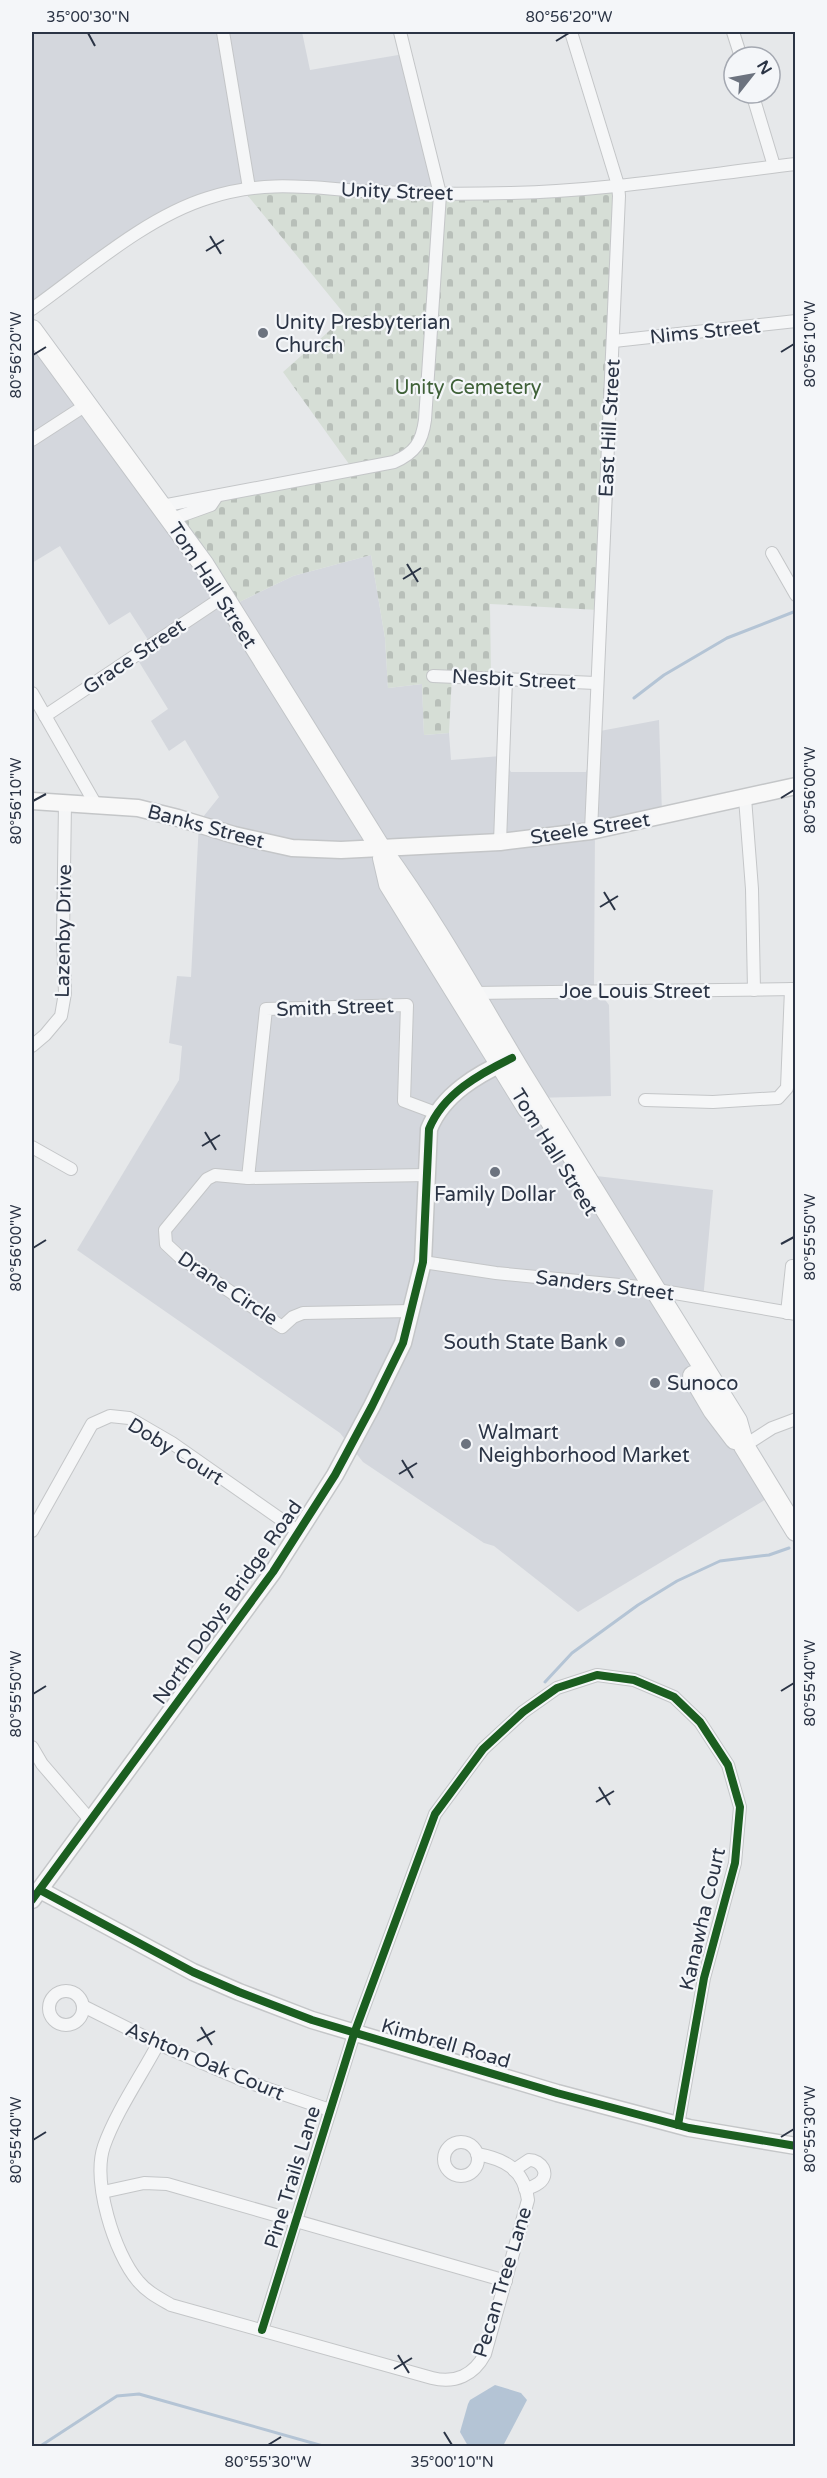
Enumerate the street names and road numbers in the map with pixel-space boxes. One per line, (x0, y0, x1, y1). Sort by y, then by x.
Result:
street label: Unity Street (340, 178, 454, 206)
street label: Nims Street (649, 314, 762, 350)
street label: East Hill Street (594, 358, 626, 498)
street label: Tom Hall Street (163, 518, 262, 653)
street label: Grace Street (79, 614, 191, 700)
street label: Nesbit Street (451, 665, 577, 695)
street label: Banks Street (145, 800, 267, 854)
street label: Steele Street (529, 808, 652, 850)
street label: Lazenby Drive (51, 864, 77, 998)
street label: Joe Louis Street (560, 980, 711, 1004)
street label: Smith Street (276, 994, 395, 1022)
street label: Tom Hall Street (505, 1085, 603, 1221)
street label: Drane Circle (173, 1247, 282, 1331)
street label: Sanders Street (534, 1266, 676, 1306)
street label: Doby Court (123, 1413, 228, 1491)
street label: North Dobys Bridge Road (148, 1496, 308, 1709)
street label: Kanawha Court (675, 1845, 731, 1993)
street label: Kimbrell Road (378, 2014, 513, 2074)
street label: Ashton Oak Court (122, 2018, 288, 2106)
street label: Pine Trails Lane (260, 2103, 326, 2252)
street label: Pecan Tree Lane (469, 2204, 537, 2360)

